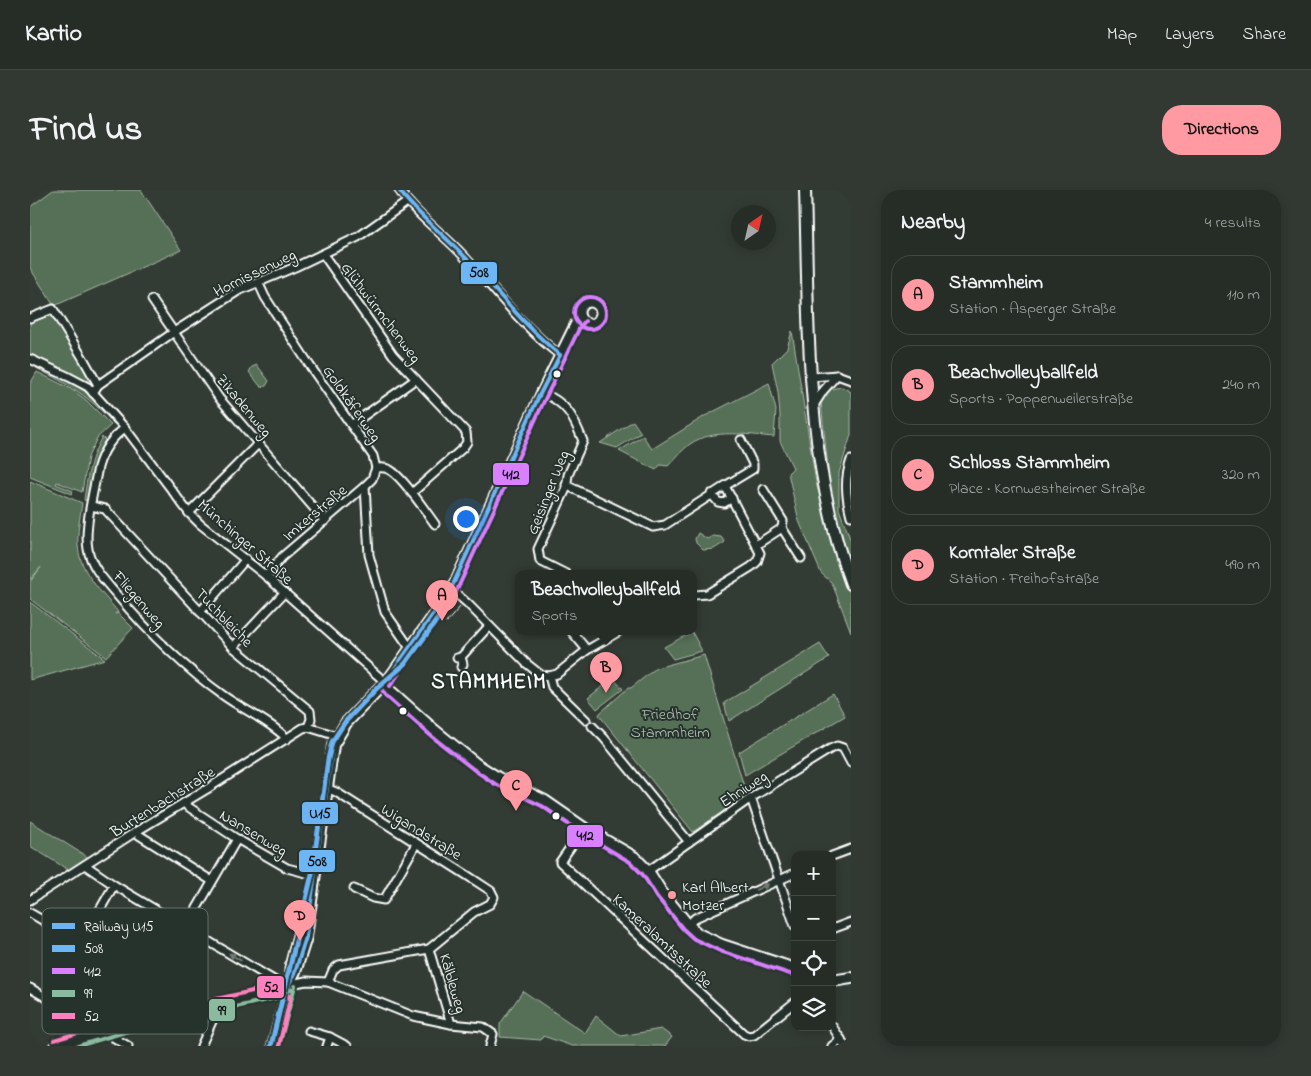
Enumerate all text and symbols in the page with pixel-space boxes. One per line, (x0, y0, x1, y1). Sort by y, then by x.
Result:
text: Kartio (25, 17, 82, 52)
text: Map (1107, 22, 1137, 48)
text: Layers (1165, 22, 1215, 48)
text: Share (1243, 22, 1286, 48)
text: Find us (30, 105, 142, 156)
button: Directions (1162, 105, 1281, 155)
north arrow (731, 205, 776, 250)
text: Nearby (901, 208, 965, 238)
text: 4 results (1205, 211, 1261, 235)
street label: Hornissenweg (209, 243, 300, 304)
street label: Glühwürmchenweg (334, 258, 426, 369)
line badge: 508 (460, 261, 498, 285)
text: 508 (469, 263, 489, 284)
text: Stammheim (949, 270, 1043, 297)
text: A (913, 283, 923, 307)
text: 110 m (1226, 283, 1260, 307)
text: Station · Asperger Straße (949, 297, 1116, 321)
text: Beachvolleyballfeld (949, 360, 1098, 387)
street label: Goldkäferweg (316, 361, 387, 448)
street label: Zikadenweg (210, 369, 277, 443)
unlabelled marker (552, 369, 562, 379)
text: B (913, 373, 923, 397)
text: 240 m (1222, 373, 1260, 397)
text: Sports · Poppenweilerstraße (949, 387, 1133, 411)
street label: Geisinger Weg (521, 447, 577, 539)
text: Schloss Stammheim (949, 450, 1110, 477)
line badge: 412 (492, 462, 530, 486)
text: C (914, 463, 922, 487)
text: 320 m (1222, 463, 1260, 487)
text: 412 (501, 465, 520, 486)
text: Place · Kornwestheimer Straße (949, 477, 1145, 501)
street label: Imkerstraße (278, 479, 353, 548)
street label: Münchinger Straße (191, 494, 299, 592)
your location (453, 506, 479, 532)
text: Korntaler Straße (949, 540, 1076, 567)
text: D (912, 553, 924, 577)
text: 490 m (1225, 553, 1260, 577)
street label: Fliegenweg (106, 565, 171, 635)
text: Station · Freihofstraße (949, 567, 1099, 591)
popup (515, 570, 697, 635)
text: Beachvolleyballfeld (532, 577, 681, 604)
pin: A (426, 580, 458, 621)
street label: Tuchbleiche (189, 583, 259, 654)
text: Sports (532, 604, 577, 628)
pin: B (590, 652, 622, 693)
district label: STAMMHEIM (431, 668, 547, 698)
park label: Friedhof Stammheim (630, 703, 710, 745)
unlabelled marker (398, 706, 408, 716)
street label: Burtenbachstraße (105, 760, 221, 845)
street label: Ehniweg (715, 765, 773, 814)
pin: C (500, 770, 532, 811)
street label: Wigandstraße (376, 798, 467, 868)
line badge: U15 (301, 801, 339, 825)
street label: Nansenweg (214, 804, 291, 863)
text: U15 (309, 804, 331, 825)
unlabelled marker (551, 811, 561, 821)
line badge: 412 (566, 824, 604, 848)
text: 412 (575, 826, 594, 847)
line badge: 508 (298, 849, 336, 873)
map controls (791, 851, 836, 1031)
button: + (791, 851, 836, 896)
text: 508 (307, 852, 327, 873)
place label: Karl Albert Motzer (682, 876, 749, 918)
one-way arrow (755, 883, 769, 891)
street label: Kameralamtsstraße (606, 889, 718, 995)
marker: Karl Albert Motzer (666, 889, 678, 901)
button: − (791, 896, 836, 941)
pin: D (284, 900, 316, 941)
legend (42, 908, 208, 1034)
text: Railway U15 (84, 917, 154, 939)
text: 508 (84, 939, 103, 960)
button: locate (791, 941, 836, 986)
street label: Kälbleweg (432, 951, 472, 1016)
one-way arrow (229, 952, 242, 961)
text: 412 (84, 962, 101, 983)
line badge: 52 (256, 975, 285, 999)
text: 52 (264, 978, 279, 999)
text: 99 (84, 984, 93, 1005)
button: layers (791, 986, 836, 1031)
line badge: 99 (208, 998, 236, 1022)
text: 99 (217, 1001, 227, 1022)
text: 52 (84, 1007, 99, 1028)

